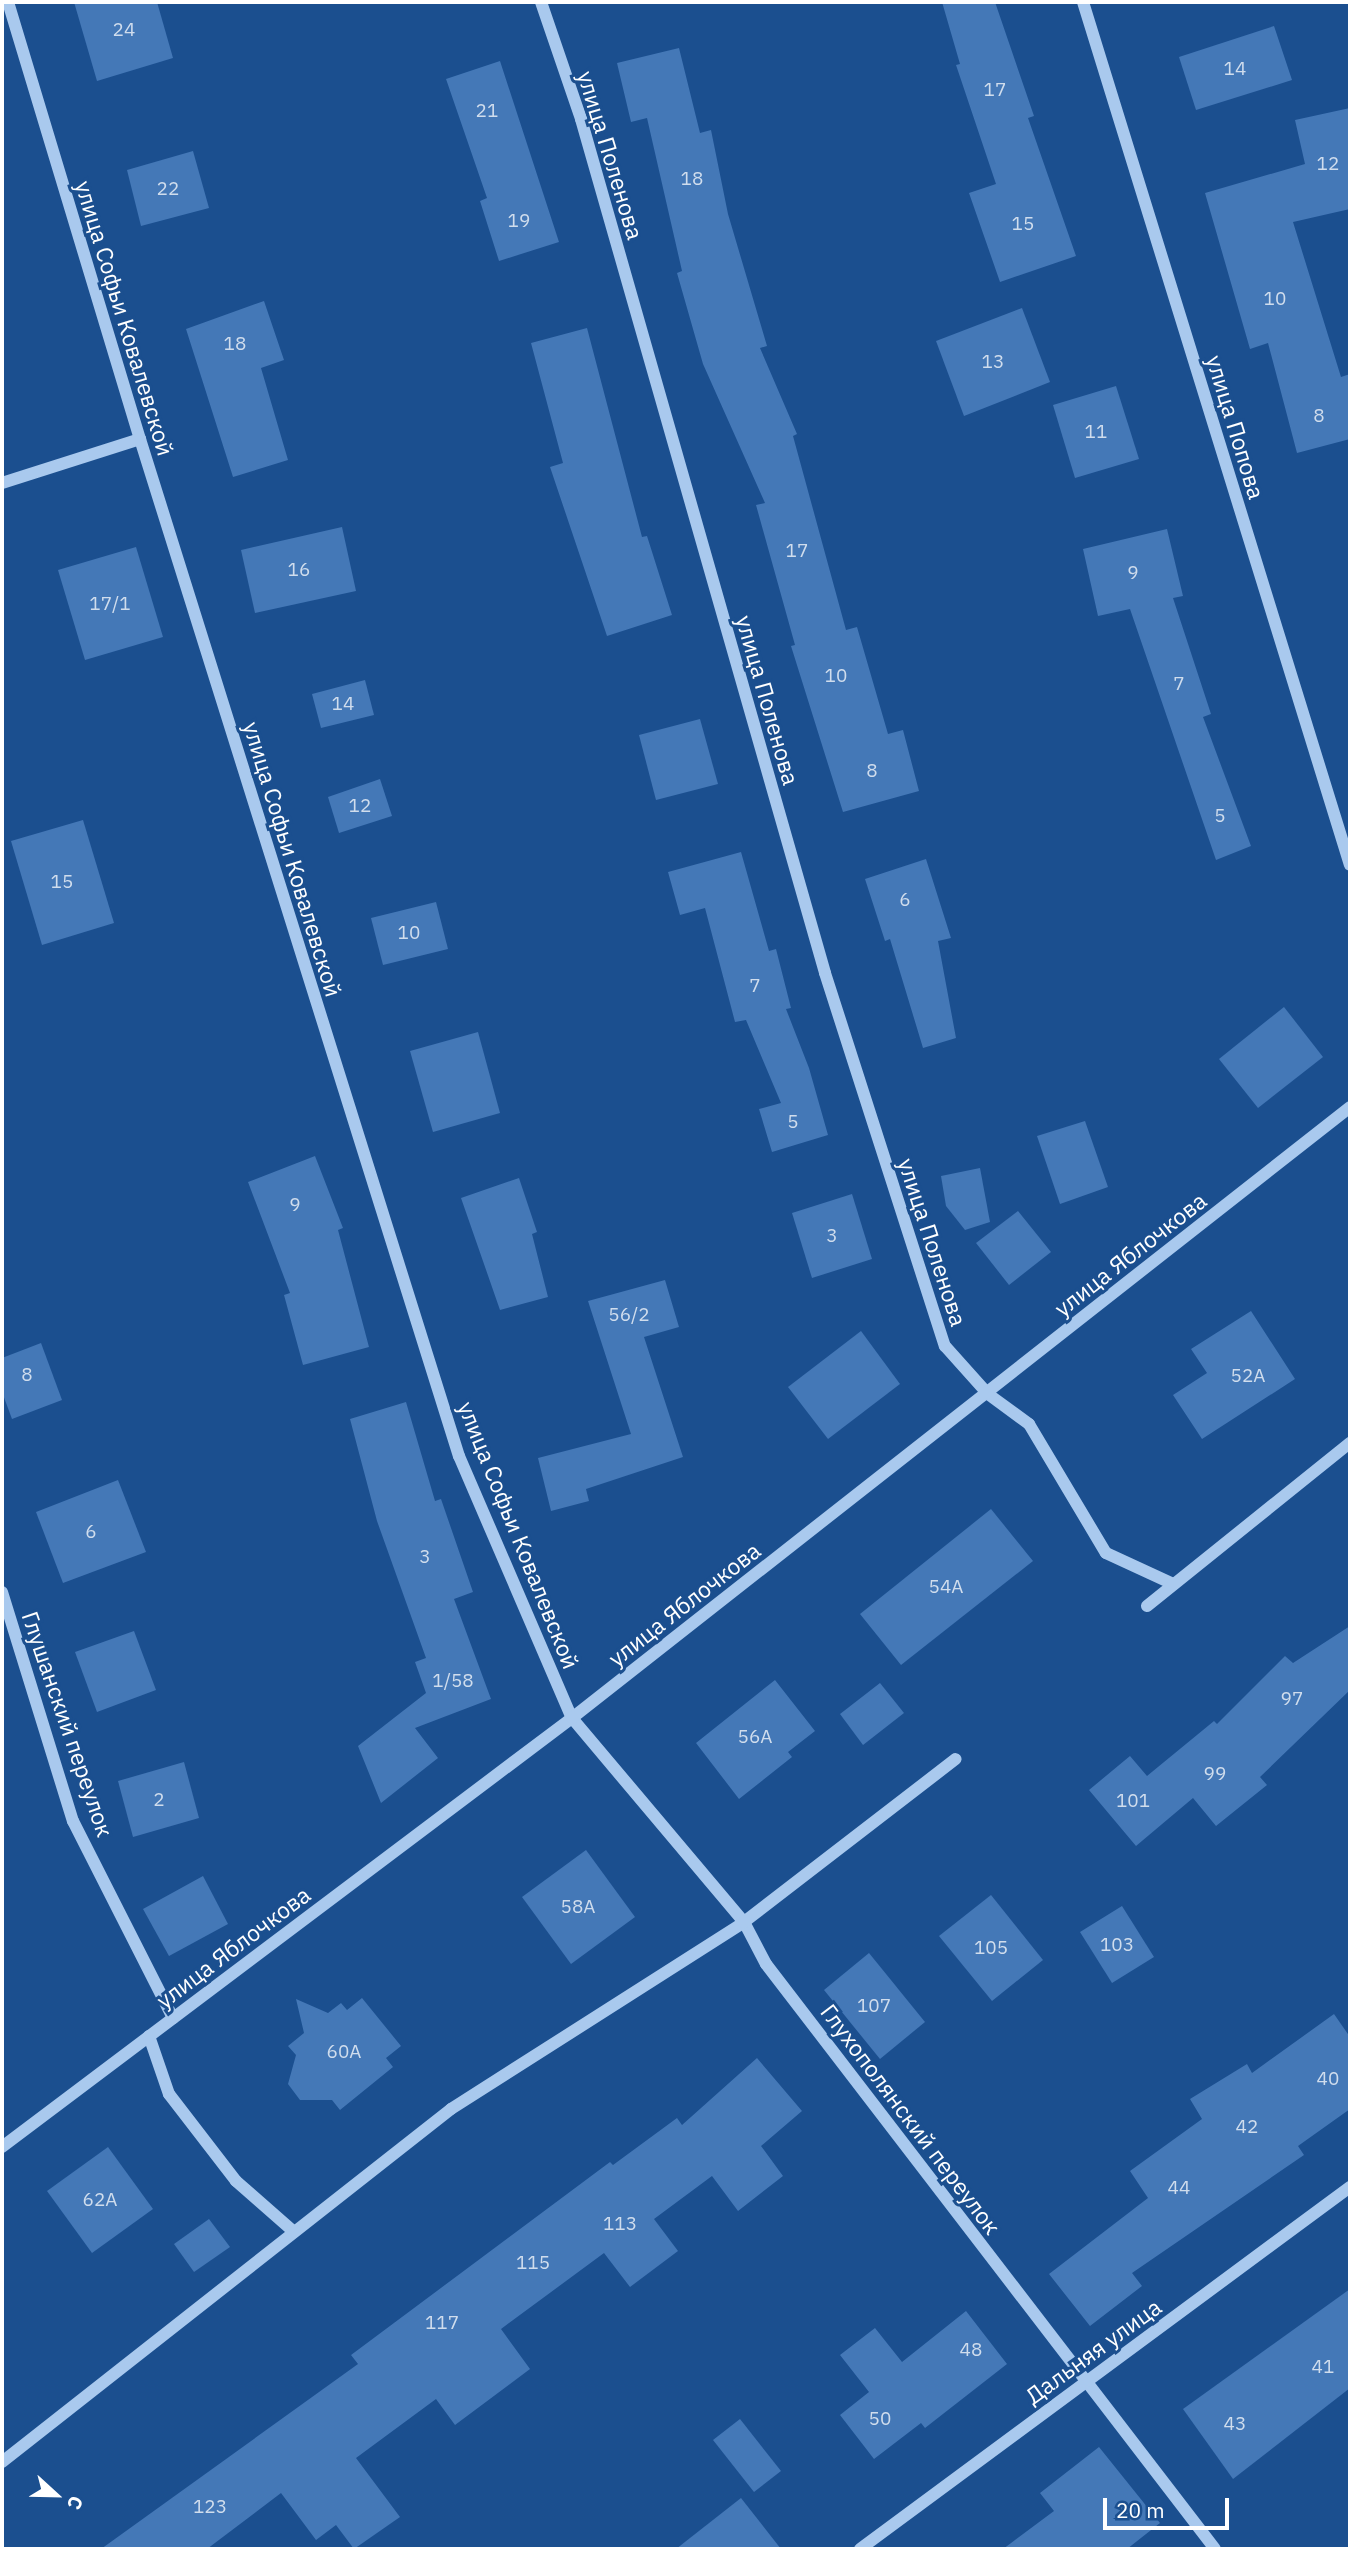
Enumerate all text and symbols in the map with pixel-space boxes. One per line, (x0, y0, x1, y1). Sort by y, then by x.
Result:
house number: 24 (113, 19, 135, 41)
house number: 14 (1224, 58, 1246, 80)
street label: улица Поленова (572, 67, 650, 243)
house number: 17 (984, 79, 1006, 101)
house number: 21 (476, 100, 498, 122)
house number: 12 (1317, 153, 1339, 175)
house number: 18 (681, 168, 703, 190)
street label: улица Софьи Ковалевской (70, 177, 180, 459)
house number: 22 (157, 178, 179, 200)
house number: 19 (508, 210, 530, 232)
house number: 15 (1012, 213, 1034, 235)
house number: 10 (1264, 288, 1286, 310)
house number: 18 (224, 333, 246, 355)
house number: 13 (982, 351, 1004, 373)
street label: улица Попова (1201, 352, 1271, 502)
house number: 8 (1313, 405, 1325, 427)
house number: 11 (1085, 421, 1107, 443)
house number: 17 (786, 540, 808, 562)
house number: 16 (288, 559, 310, 581)
house number: 9 (1127, 562, 1139, 584)
house number: 17/1 (89, 593, 131, 615)
street label: улица Поленова (731, 612, 805, 788)
house number: 10 (825, 665, 847, 687)
house number: 7 (1173, 673, 1185, 695)
house number: 14 (332, 693, 354, 715)
street label: улица Софьи Ковалевской (238, 718, 348, 1000)
house number: 8 (866, 760, 878, 782)
house number: 12 (349, 795, 371, 817)
house number: 5 (1214, 805, 1226, 827)
house number: 15 (51, 871, 73, 893)
house number: 6 (899, 889, 911, 911)
house number: 10 (398, 922, 420, 944)
house number: 7 (749, 975, 761, 997)
house number: 5 (787, 1111, 799, 1133)
street label: улица Поленова (893, 1155, 973, 1329)
street label: улица Яблочкова (1049, 1186, 1211, 1322)
house number: 9 (289, 1194, 301, 1216)
house number: 3 (826, 1225, 838, 1247)
house number: 56/2 (608, 1304, 650, 1326)
house number: 8 (21, 1364, 33, 1386)
house number: 52А (1231, 1365, 1265, 1387)
street label: улица Софьи Ковалевской (453, 1397, 585, 1673)
house number: 6 (85, 1521, 97, 1543)
street label: улица Яблочкова (603, 1536, 765, 1672)
house number: 3 (419, 1546, 431, 1568)
house number: 54А (929, 1576, 963, 1598)
street label: Глушанский переулок (16, 1608, 120, 1840)
house number: 1/58 (432, 1670, 474, 1692)
house number: 97 (1281, 1688, 1303, 1710)
house number: 56А (738, 1726, 772, 1748)
house number: 99 (1204, 1763, 1226, 1785)
house number: 2 (153, 1789, 165, 1811)
house number: 101 (1116, 1790, 1150, 1812)
street label: улица Яблочкова (151, 1880, 315, 2014)
house number: 58А (561, 1896, 595, 1918)
house number: 103 (1100, 1934, 1134, 1956)
house number: 105 (974, 1937, 1008, 1959)
house number: 107 (857, 1995, 891, 2017)
street label: Глухополянский переулок (815, 1998, 1007, 2240)
house number: 60А (327, 2041, 361, 2063)
house number: 40 (1317, 2068, 1339, 2090)
house number: 42 (1236, 2116, 1258, 2138)
house number: 44 (1168, 2177, 1190, 2199)
house number: 62А (83, 2189, 117, 2211)
house number: 113 (603, 2213, 637, 2235)
house number: 115 (516, 2252, 550, 2274)
street label: Дальняя улица (1020, 2292, 1166, 2410)
house number: 117 (425, 2312, 459, 2334)
house number: 48 (960, 2339, 982, 2361)
house number: 41 (1312, 2356, 1334, 2378)
house number: 50 (869, 2408, 891, 2430)
house number: 43 (1224, 2413, 1246, 2435)
north arrow (21, 2460, 91, 2530)
scale bar (1107, 2484, 1233, 2528)
text: С (62, 2493, 89, 2513)
house number: 123 (193, 2496, 227, 2518)
text: 20 m (1116, 2496, 1165, 2524)

